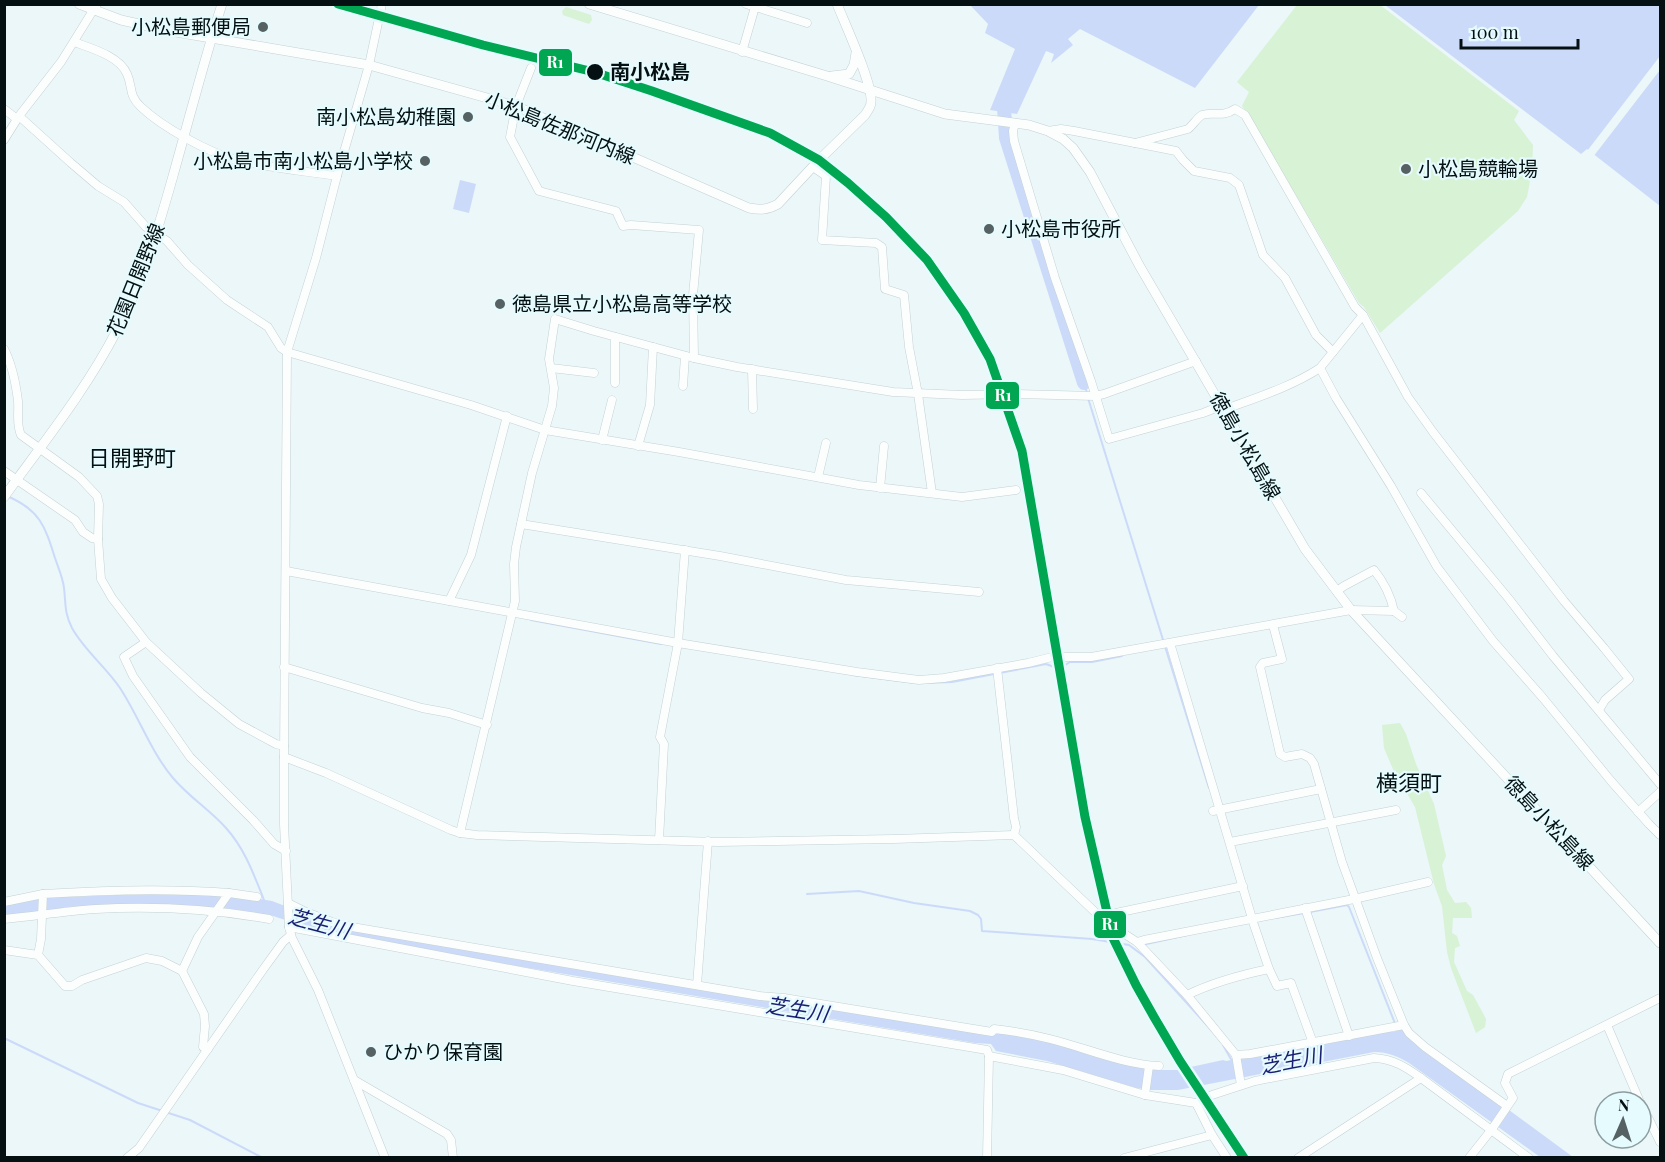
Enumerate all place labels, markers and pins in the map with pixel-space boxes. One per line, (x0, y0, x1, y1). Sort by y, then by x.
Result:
place label: 小松島郵便局 (131, 12, 251, 39)
marker: 小松島郵便局 (256, 20, 270, 34)
place label: 南小松島 (610, 57, 690, 84)
marker: 南小松島 (585, 62, 605, 82)
place label: 南小松島幼稚園 (316, 102, 456, 129)
marker: 南小松島幼稚園 (461, 110, 475, 124)
place label: 小松島市南小松島小学校 (193, 146, 413, 173)
marker: 小松島市南小松島小学校 (418, 154, 432, 168)
place label: 小松島競輪場 (1418, 154, 1538, 181)
marker: 小松島競輪場 (1399, 162, 1413, 176)
place label: 小松島市役所 (1001, 214, 1121, 241)
marker: 小松島市役所 (982, 222, 996, 236)
place label: 徳島県立小松島高等学校 (512, 289, 732, 316)
marker: 徳島県立小松島高等学校 (493, 297, 507, 311)
place label: ひかり保育園 (383, 1037, 503, 1064)
marker: ひかり保育園 (364, 1045, 378, 1059)

